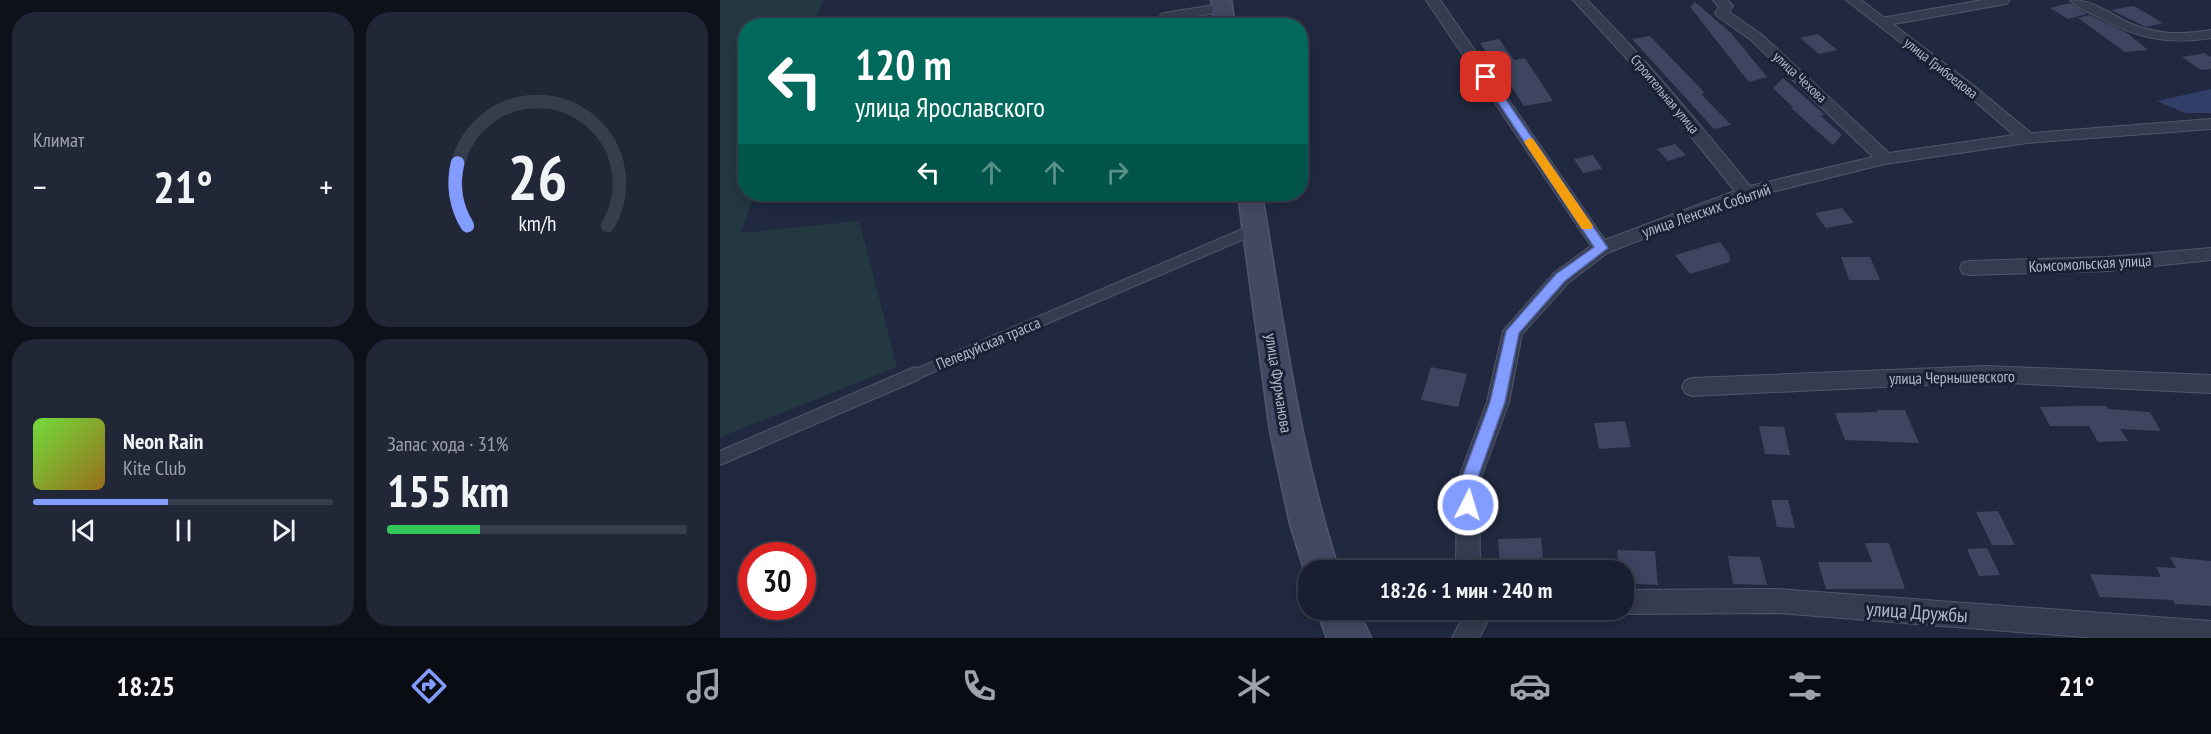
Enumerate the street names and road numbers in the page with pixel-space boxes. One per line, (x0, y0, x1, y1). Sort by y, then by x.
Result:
street label: улица Грибоедова (1900, 34, 1982, 102)
street label: улица Чехова (1769, 48, 1831, 106)
street label: Строительная улица (1627, 51, 1703, 137)
street label: улица Ленских Событий (1639, 179, 1773, 241)
street label: Комсомольская улица (2028, 250, 2152, 276)
street label: Пеледуйская трасса (933, 312, 1043, 374)
street label: улица Фурманова (1261, 332, 1297, 434)
street label: улица Чернышевского (1889, 366, 2015, 388)
street label: улица Дружбы (1865, 595, 1969, 629)

